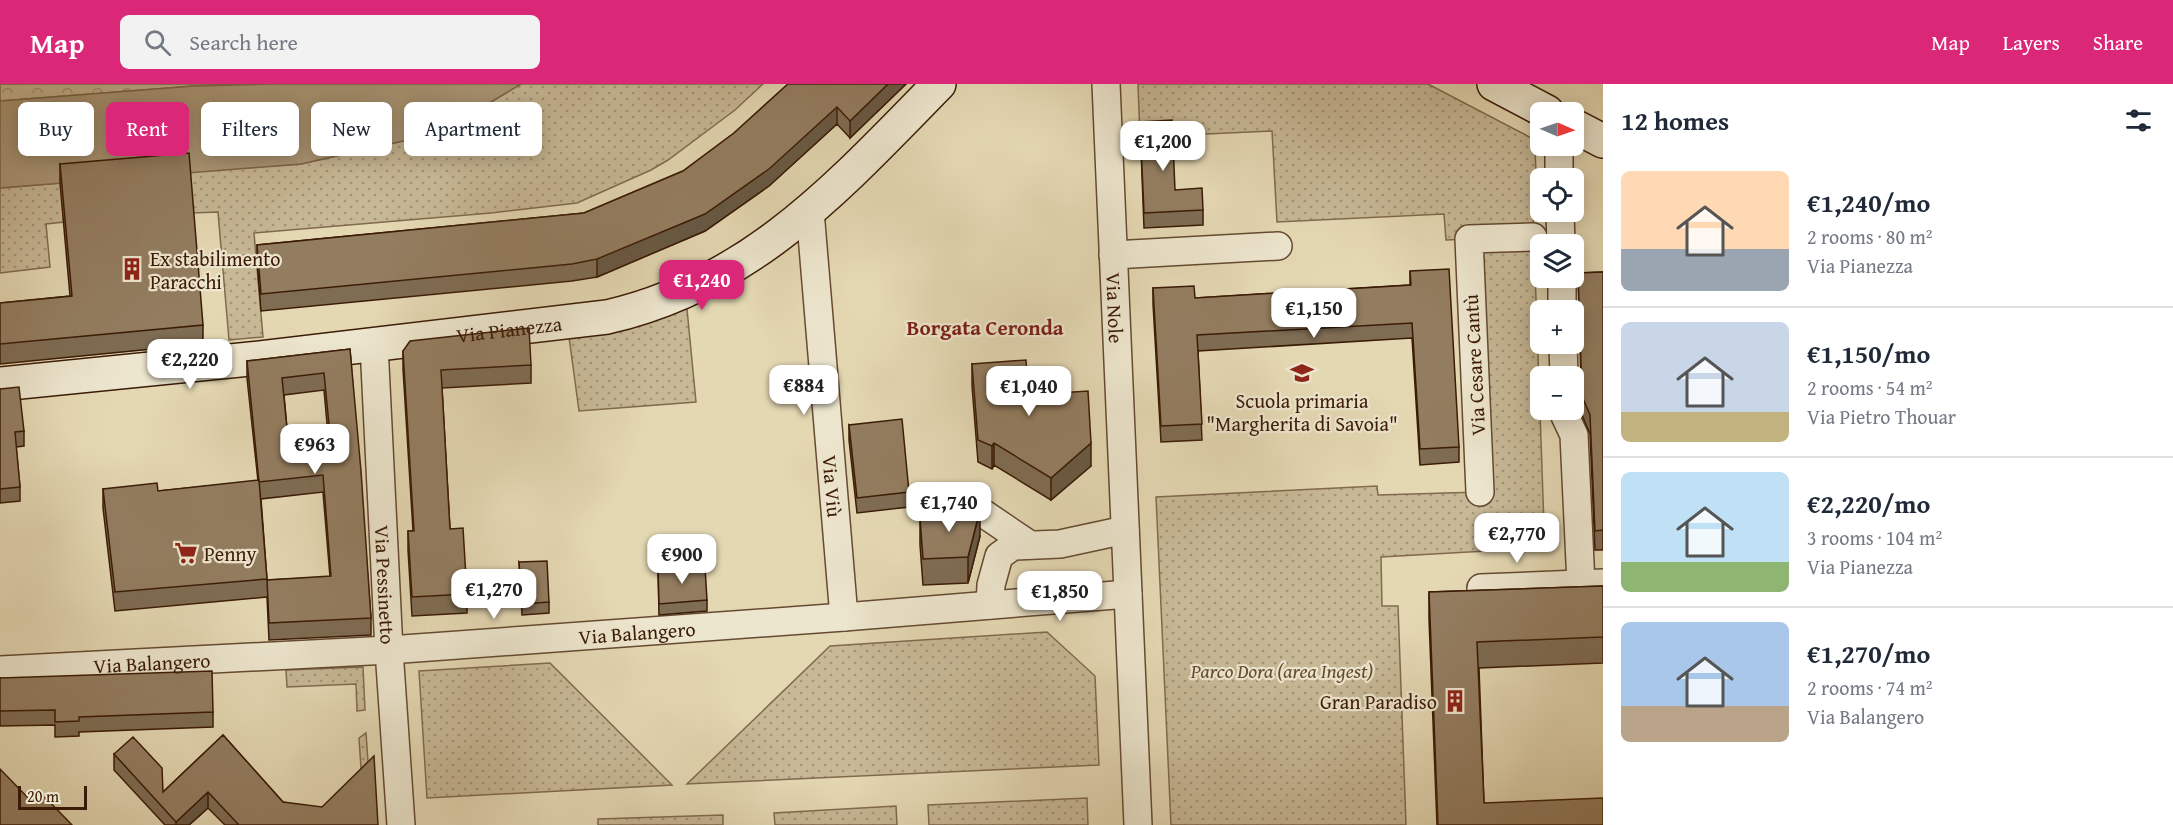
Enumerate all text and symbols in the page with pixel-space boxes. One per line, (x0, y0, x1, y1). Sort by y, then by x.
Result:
search box (120, 15, 540, 69)
text: Map (30, 22, 84, 63)
icon: search (141, 26, 174, 59)
text: Search here (189, 26, 298, 58)
text: Map (1931, 27, 1970, 58)
text: Layers (2003, 27, 2060, 58)
text: Share (2093, 27, 2143, 58)
text: 12 homes (1621, 101, 1729, 140)
chip: Buy (18, 102, 94, 156)
chip: Rent (106, 102, 189, 156)
chip: Filters (201, 102, 299, 156)
chip: New (311, 102, 392, 156)
chip: Apartment (404, 102, 542, 156)
north arrow (1530, 102, 1584, 156)
map controls (1530, 102, 1584, 420)
icon: filters (2122, 104, 2155, 137)
pin: €1,200 (1114, 121, 1212, 172)
text: €1,200 (1134, 126, 1192, 155)
button: locate (1530, 168, 1584, 222)
text: €1,240/mo (1807, 183, 1930, 222)
icon: home (1669, 195, 1741, 267)
text: 2 rooms · 80 m² (1807, 222, 1933, 251)
button: layers (1530, 234, 1584, 288)
place label: Ex stabilimento Paracchi (150, 244, 281, 296)
text: Via Pianezza (1807, 251, 1913, 280)
building icon: Ex stabilimento Paracchi (119, 256, 145, 282)
pin: €1,240 (653, 260, 751, 311)
text: €1,240 (673, 265, 731, 294)
street label: Via Nole (1100, 272, 1132, 344)
pin: €1,150 (1265, 288, 1363, 339)
text: €1,150 (1285, 293, 1343, 322)
street label: Via Cesare Cantù (1456, 293, 1492, 436)
button: + (1530, 300, 1584, 354)
street label: Via Pianezza (455, 308, 564, 349)
district label: Borgata Ceronda (907, 312, 1064, 343)
text: €1,150/mo (1807, 334, 1930, 373)
pin: €2,220 (141, 339, 239, 390)
text: €2,220 (161, 344, 219, 373)
icon: home (1669, 346, 1741, 418)
school or university icon: Scuola primaria "Margherita di Savoia" (1289, 360, 1315, 386)
pin: €884 (768, 365, 840, 416)
pin: €1,040 (980, 366, 1078, 417)
button: − (1530, 366, 1584, 420)
text: €884 (783, 370, 825, 399)
text: €1,040 (1000, 371, 1058, 400)
text: 2 rooms · 54 m² (1807, 373, 1933, 402)
place label: Scuola primaria "Margherita di Savoia" (1206, 386, 1398, 438)
text: Via Pietro Thouar (1807, 402, 1956, 431)
pin: €963 (279, 424, 351, 475)
text: €963 (294, 429, 336, 458)
street label: Via Viù (816, 454, 850, 518)
pin: €1,740 (900, 482, 998, 533)
text: €2,220/mo (1807, 484, 1930, 523)
text: €1,740 (920, 487, 978, 516)
icon: home (1669, 496, 1741, 568)
pin: €2,770 (1468, 513, 1566, 564)
text: €2,770 (1488, 518, 1546, 547)
text: 3 rooms · 104 m² (1807, 523, 1942, 552)
street label: Via Pessinetto (368, 524, 403, 645)
pin: €900 (646, 534, 718, 585)
place label: Penny (204, 539, 257, 568)
text: €900 (661, 539, 703, 568)
supermarket icon: Penny (173, 540, 199, 566)
text: Via Pianezza (1807, 552, 1913, 581)
pin: €1,270 (445, 569, 543, 620)
pin: €1,850 (1011, 571, 1109, 622)
text: €1,270 (465, 574, 523, 603)
text: €1,850 (1031, 576, 1089, 605)
street label: Via Balangero (577, 613, 696, 651)
text: €1,270/mo (1807, 634, 1930, 673)
street label: Via Balangero (93, 645, 211, 680)
icon: home (1669, 646, 1741, 718)
park label: Parco Dora (area Ingest) (1190, 656, 1373, 685)
text: 2 rooms · 74 m² (1807, 673, 1933, 702)
place label: Gran Paradiso (1320, 687, 1437, 716)
building icon: Gran Paradiso (1442, 688, 1468, 714)
text: Via Balangero (1807, 702, 1924, 731)
scale bar (18, 783, 87, 810)
text: 20 m (27, 784, 59, 808)

